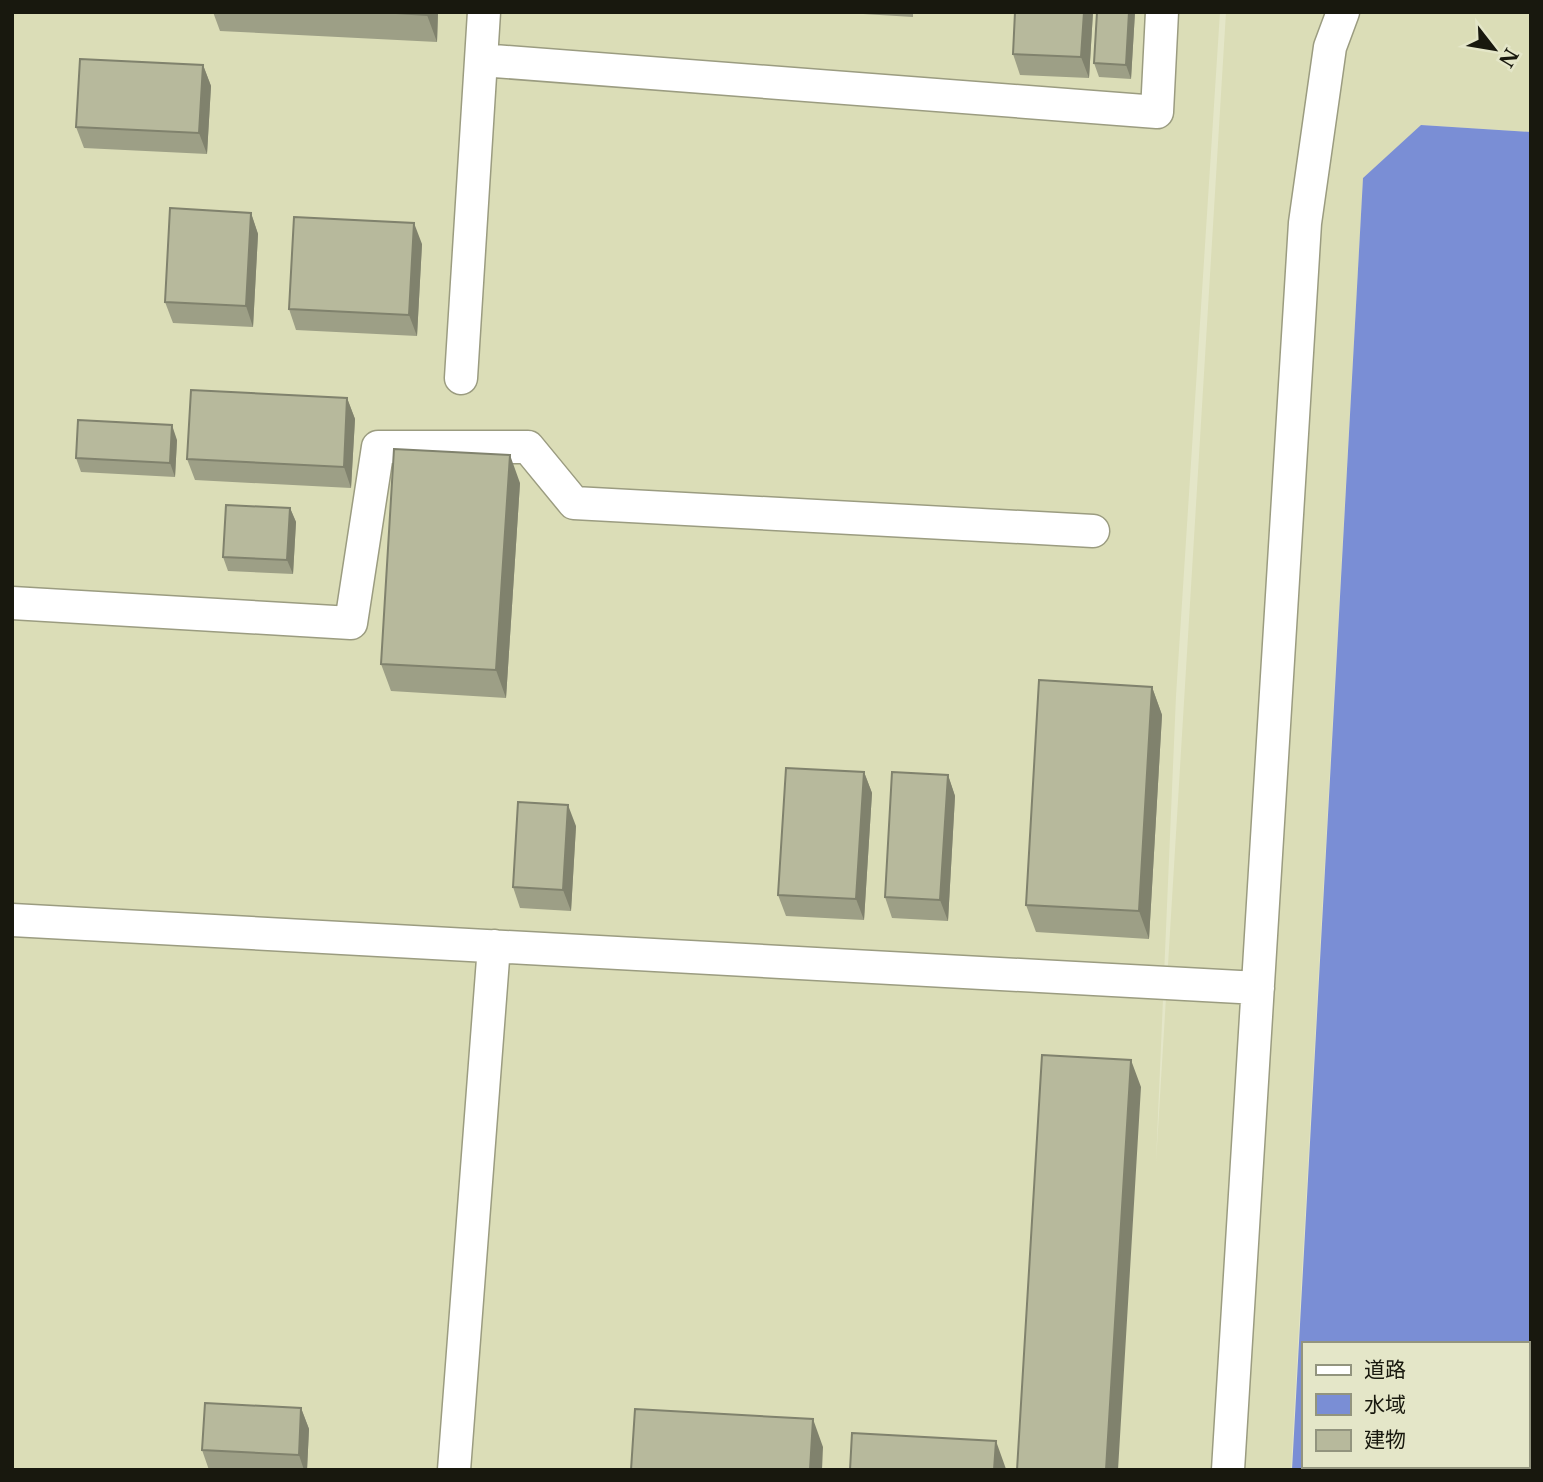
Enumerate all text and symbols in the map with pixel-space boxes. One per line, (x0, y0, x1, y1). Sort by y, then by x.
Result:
north arrow (1459, 14, 1529, 84)
text: N (1494, 44, 1523, 71)
legend (1302, 1342, 1529, 1468)
text: 道路 (1364, 1357, 1406, 1383)
text: 水域 (1364, 1392, 1406, 1418)
text: 建物 (1364, 1427, 1406, 1453)

